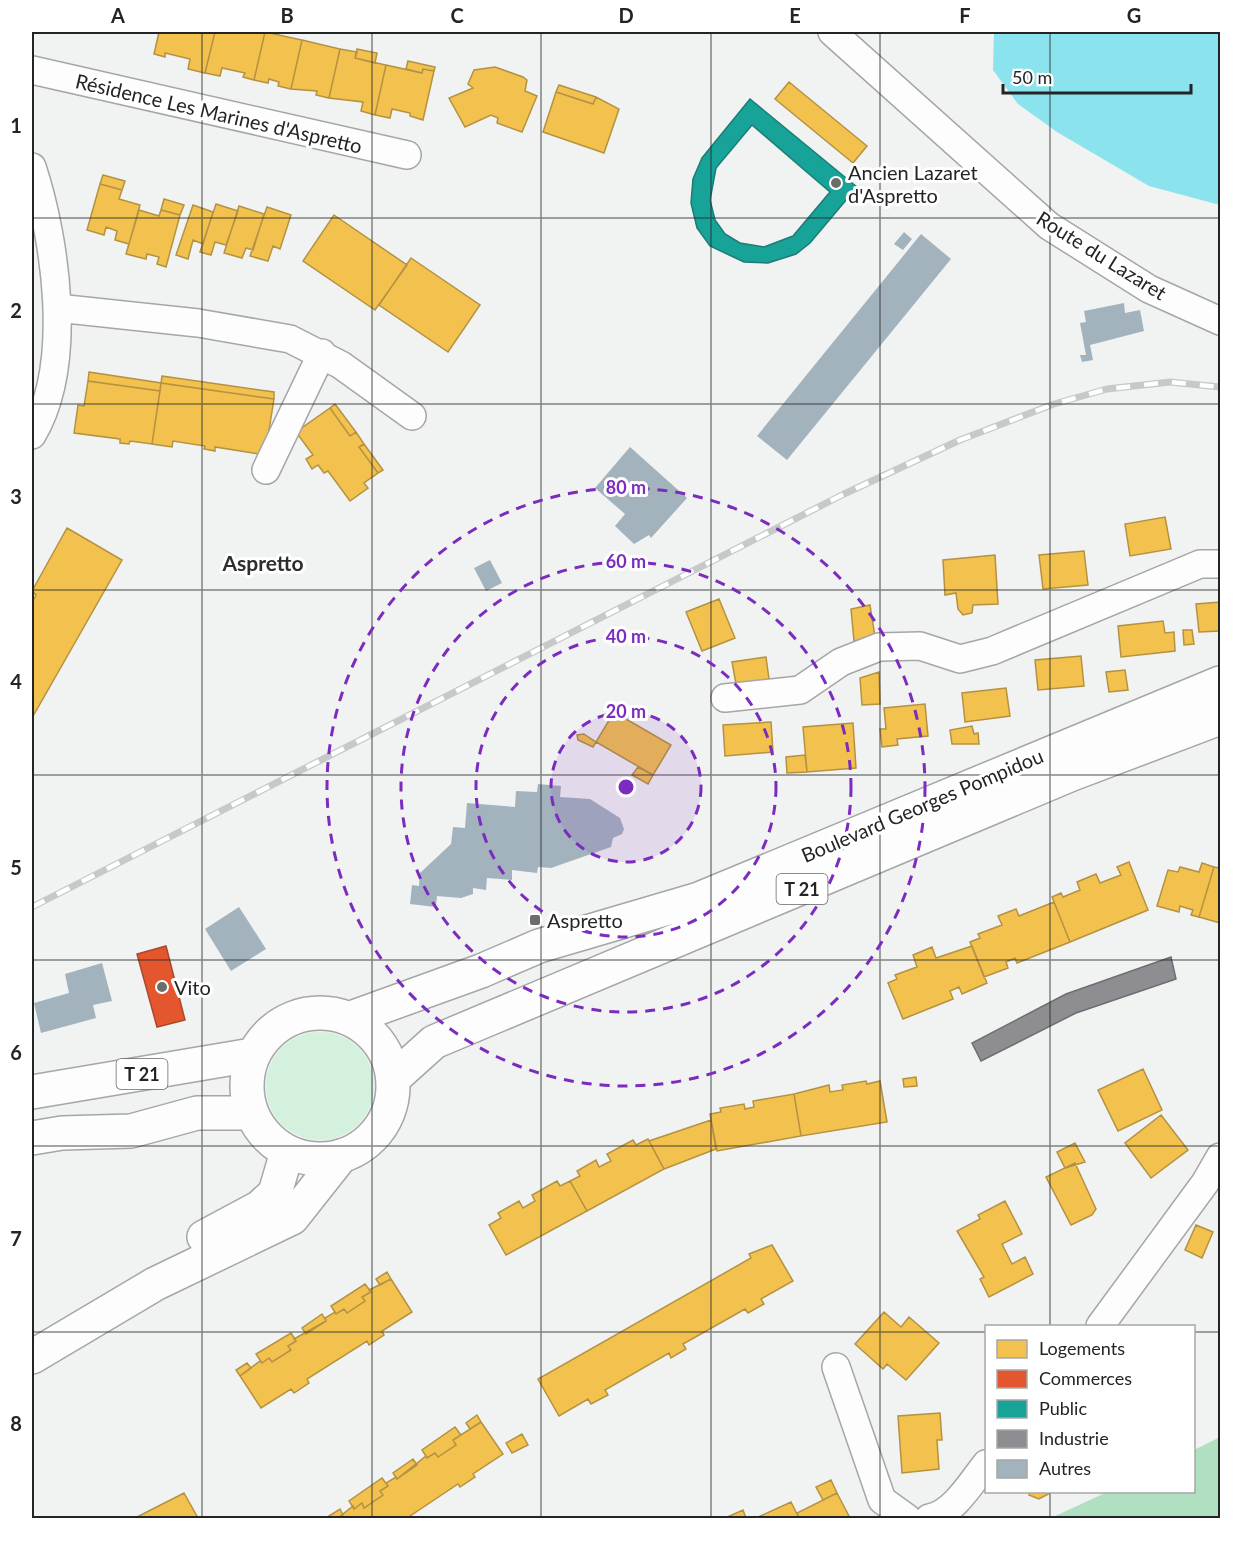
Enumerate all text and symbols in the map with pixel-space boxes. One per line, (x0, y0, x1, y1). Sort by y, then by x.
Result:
text: A (110, 3, 125, 27)
text: B (280, 3, 294, 27)
text: C (450, 3, 464, 27)
text: D (618, 3, 634, 27)
text: E (789, 3, 801, 27)
text: F (959, 3, 971, 27)
text: G (1127, 3, 1141, 27)
scale bar (1003, 57, 1190, 95)
text: 50 m (1012, 66, 1052, 88)
street label: Résidence Les Marines d'Aspretto (73, 68, 365, 158)
text: 1 (10, 113, 22, 137)
place label: Ancien Lazaret d'Aspretto (848, 160, 978, 207)
marker: Ancien Lazaret d'Aspretto (829, 176, 843, 190)
street label: Route du Lazaret (1033, 206, 1171, 304)
text: 2 (10, 298, 22, 322)
text: 80 m (606, 476, 646, 498)
text: 3 (10, 484, 22, 508)
district label: Aspretto (221, 550, 304, 575)
text: 60 m (606, 550, 646, 572)
text: 40 m (606, 625, 646, 647)
text: 4 (10, 669, 22, 693)
text: 20 m (606, 700, 646, 722)
street label: Boulevard Georges Pompidou (797, 743, 1047, 867)
centre of rings (616, 777, 636, 797)
text: 5 (10, 855, 22, 879)
road number: T 21 (776, 874, 828, 904)
place label: Aspretto (547, 908, 623, 932)
marker: Aspretto (528, 913, 542, 927)
place label: Vito (174, 975, 211, 999)
marker: Vito (155, 980, 169, 994)
text: 6 (10, 1040, 22, 1064)
road number: T 21 (116, 1059, 168, 1089)
text: 7 (10, 1226, 22, 1250)
legend (985, 1325, 1195, 1493)
text: Logements (1039, 1337, 1125, 1359)
text: Commerces (1039, 1367, 1132, 1389)
text: Public (1039, 1397, 1087, 1419)
text: 8 (10, 1411, 22, 1435)
text: Industrie (1039, 1427, 1109, 1449)
text: Autres (1039, 1457, 1091, 1479)

